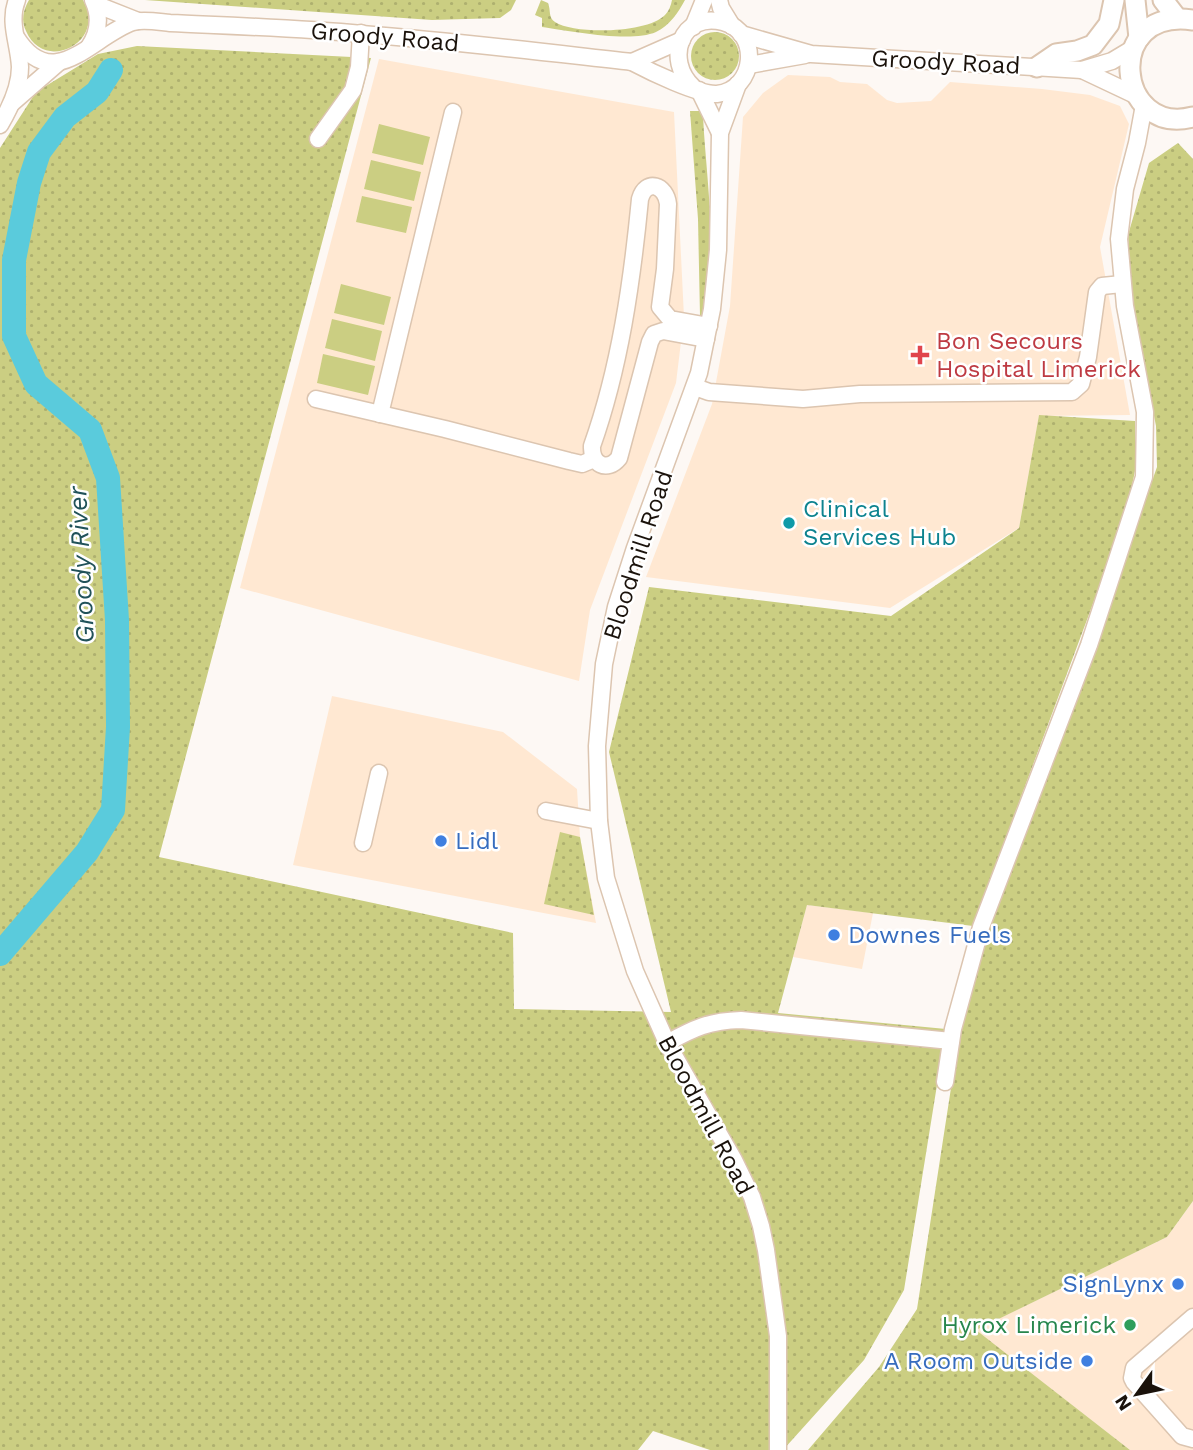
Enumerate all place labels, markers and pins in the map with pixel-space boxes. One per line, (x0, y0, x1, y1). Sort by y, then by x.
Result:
place label: Bon Secours Hospital Limerick (936, 327, 1141, 383)
marker: Bon Secours Hospital Limerick (910, 345, 930, 365)
place label: Clinical Services Hub (803, 495, 956, 551)
marker: Clinical Services Hub (781, 515, 797, 531)
place label: Lidl (455, 827, 499, 855)
marker: Lidl (433, 833, 449, 849)
place label: Downes Fuels (848, 921, 1011, 949)
marker: Downes Fuels (826, 927, 842, 943)
place label: SignLynx (1063, 1270, 1164, 1298)
marker: SignLynx (1170, 1276, 1186, 1292)
place label: Hyrox Limerick (942, 1311, 1116, 1339)
marker: Hyrox Limerick (1122, 1317, 1138, 1333)
place label: A Room Outside (884, 1347, 1073, 1375)
marker: A Room Outside (1079, 1353, 1095, 1369)

